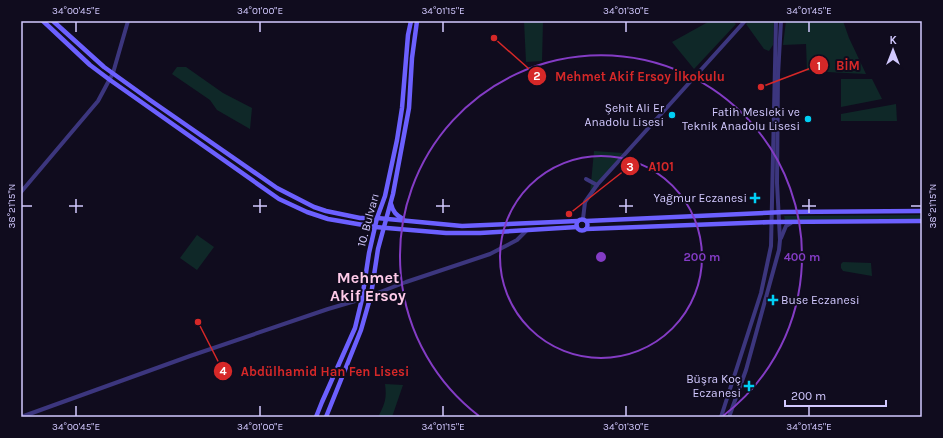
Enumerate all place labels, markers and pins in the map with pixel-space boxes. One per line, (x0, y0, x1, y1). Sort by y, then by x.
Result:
callout: BİM (809, 53, 868, 78)
callout: Mehmet Akif Ersoy İlkokulu (527, 63, 733, 88)
place label: Şehit Ali Er Anadolu Lisesi (585, 101, 665, 129)
place label: Fatih Mesleki ve Teknik Anadolu Lisesi (682, 105, 800, 133)
marker: Şehit Ali Er Anadolu Lisesi (667, 110, 677, 120)
marker: Fatih Mesleki ve Teknik Anadolu Lisesi (803, 114, 813, 124)
callout: A101 (620, 154, 682, 179)
place label: Yağmur Eczanesi (654, 191, 747, 205)
marker: Yağmur Eczanesi (750, 193, 760, 203)
centre of rings (594, 250, 608, 264)
place label: Buse Eczanesi (781, 293, 860, 307)
marker: Buse Eczanesi (768, 295, 778, 305)
callout: Abdülhamid Han Fen Lisesi (213, 359, 417, 384)
place label: Büşra Koç Eczanesi (686, 372, 741, 400)
marker: Büşra Koç Eczanesi (744, 381, 754, 391)

